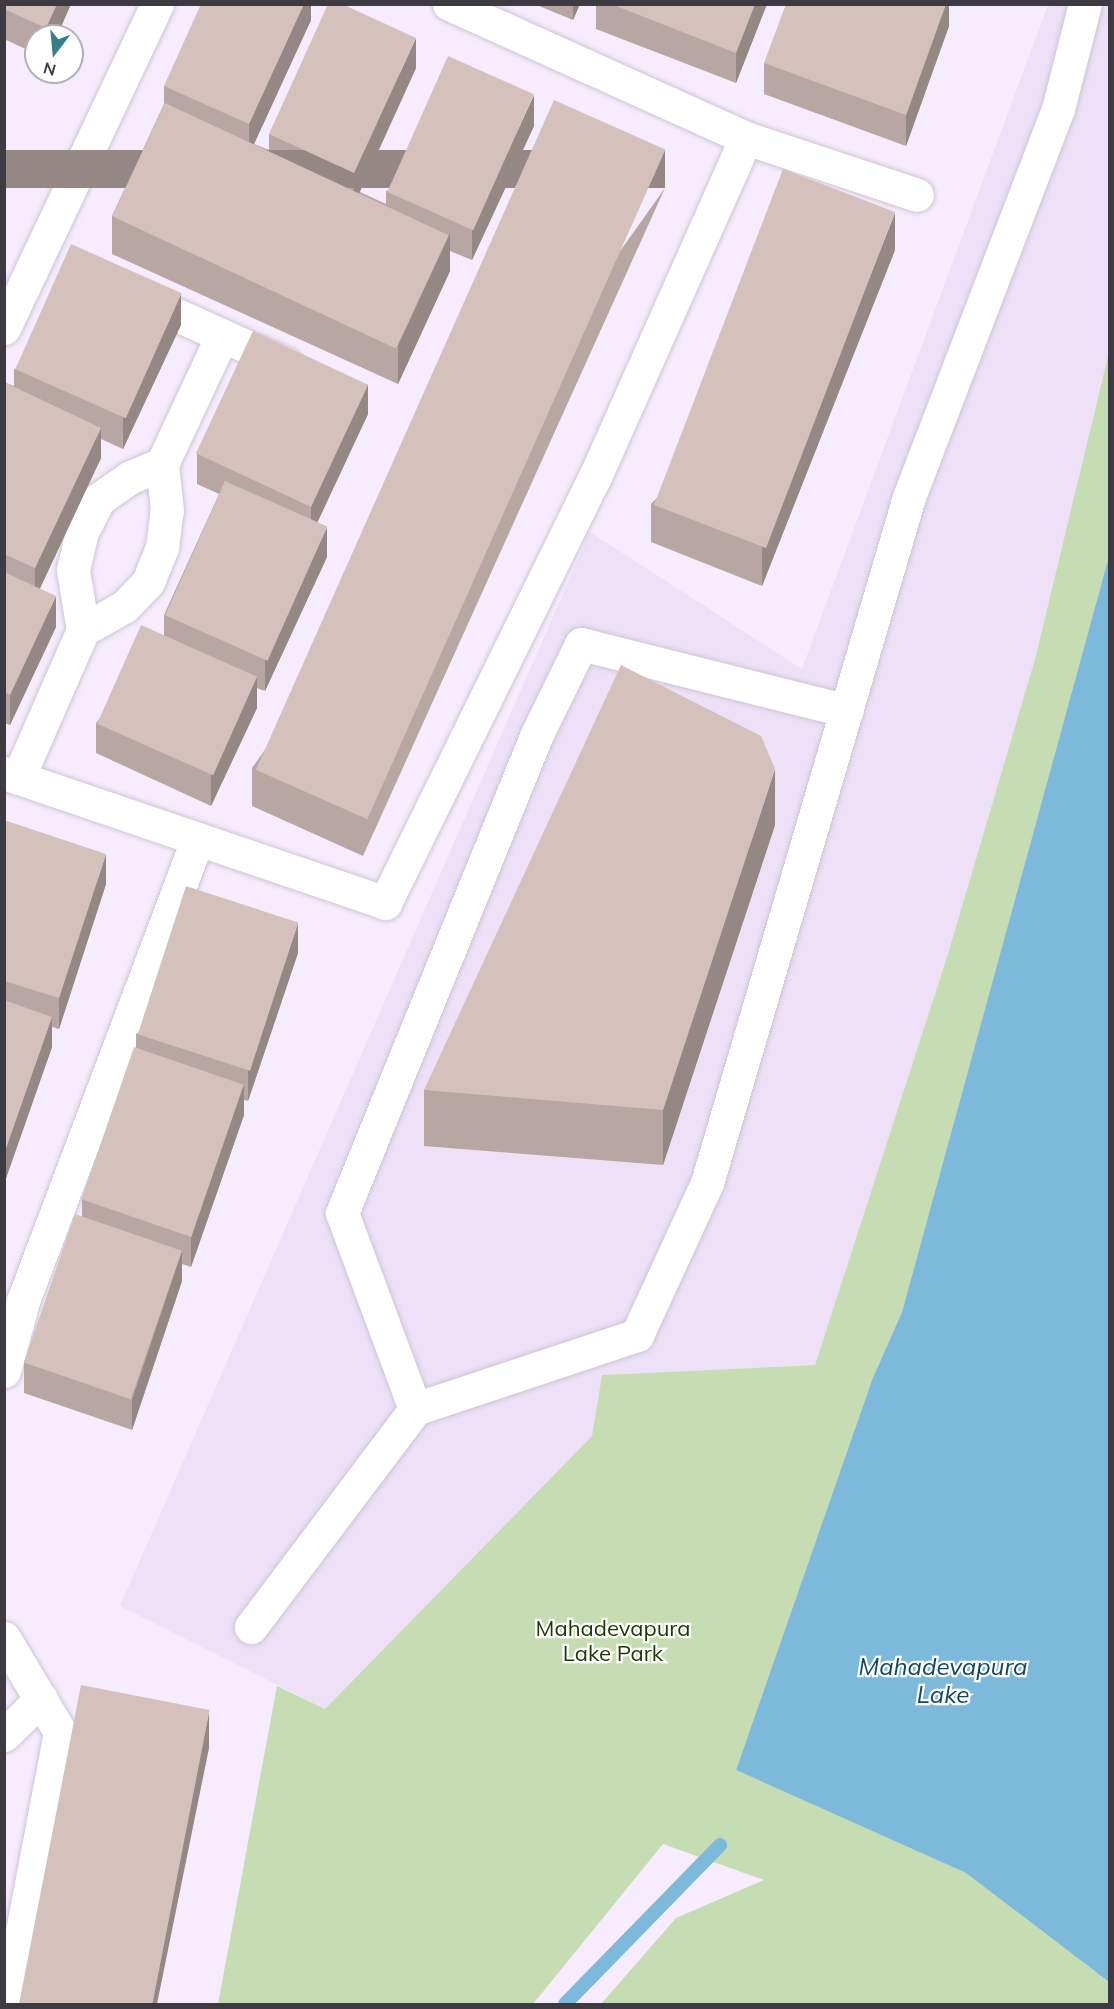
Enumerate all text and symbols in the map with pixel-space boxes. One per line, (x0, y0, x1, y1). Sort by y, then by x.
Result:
north arrow (24, 24, 84, 84)
text: N (41, 58, 58, 81)
park label: Mahadevapura Lake Park (536, 1615, 690, 1666)
water label: Mahadevapura Lake (859, 1653, 1027, 1709)

